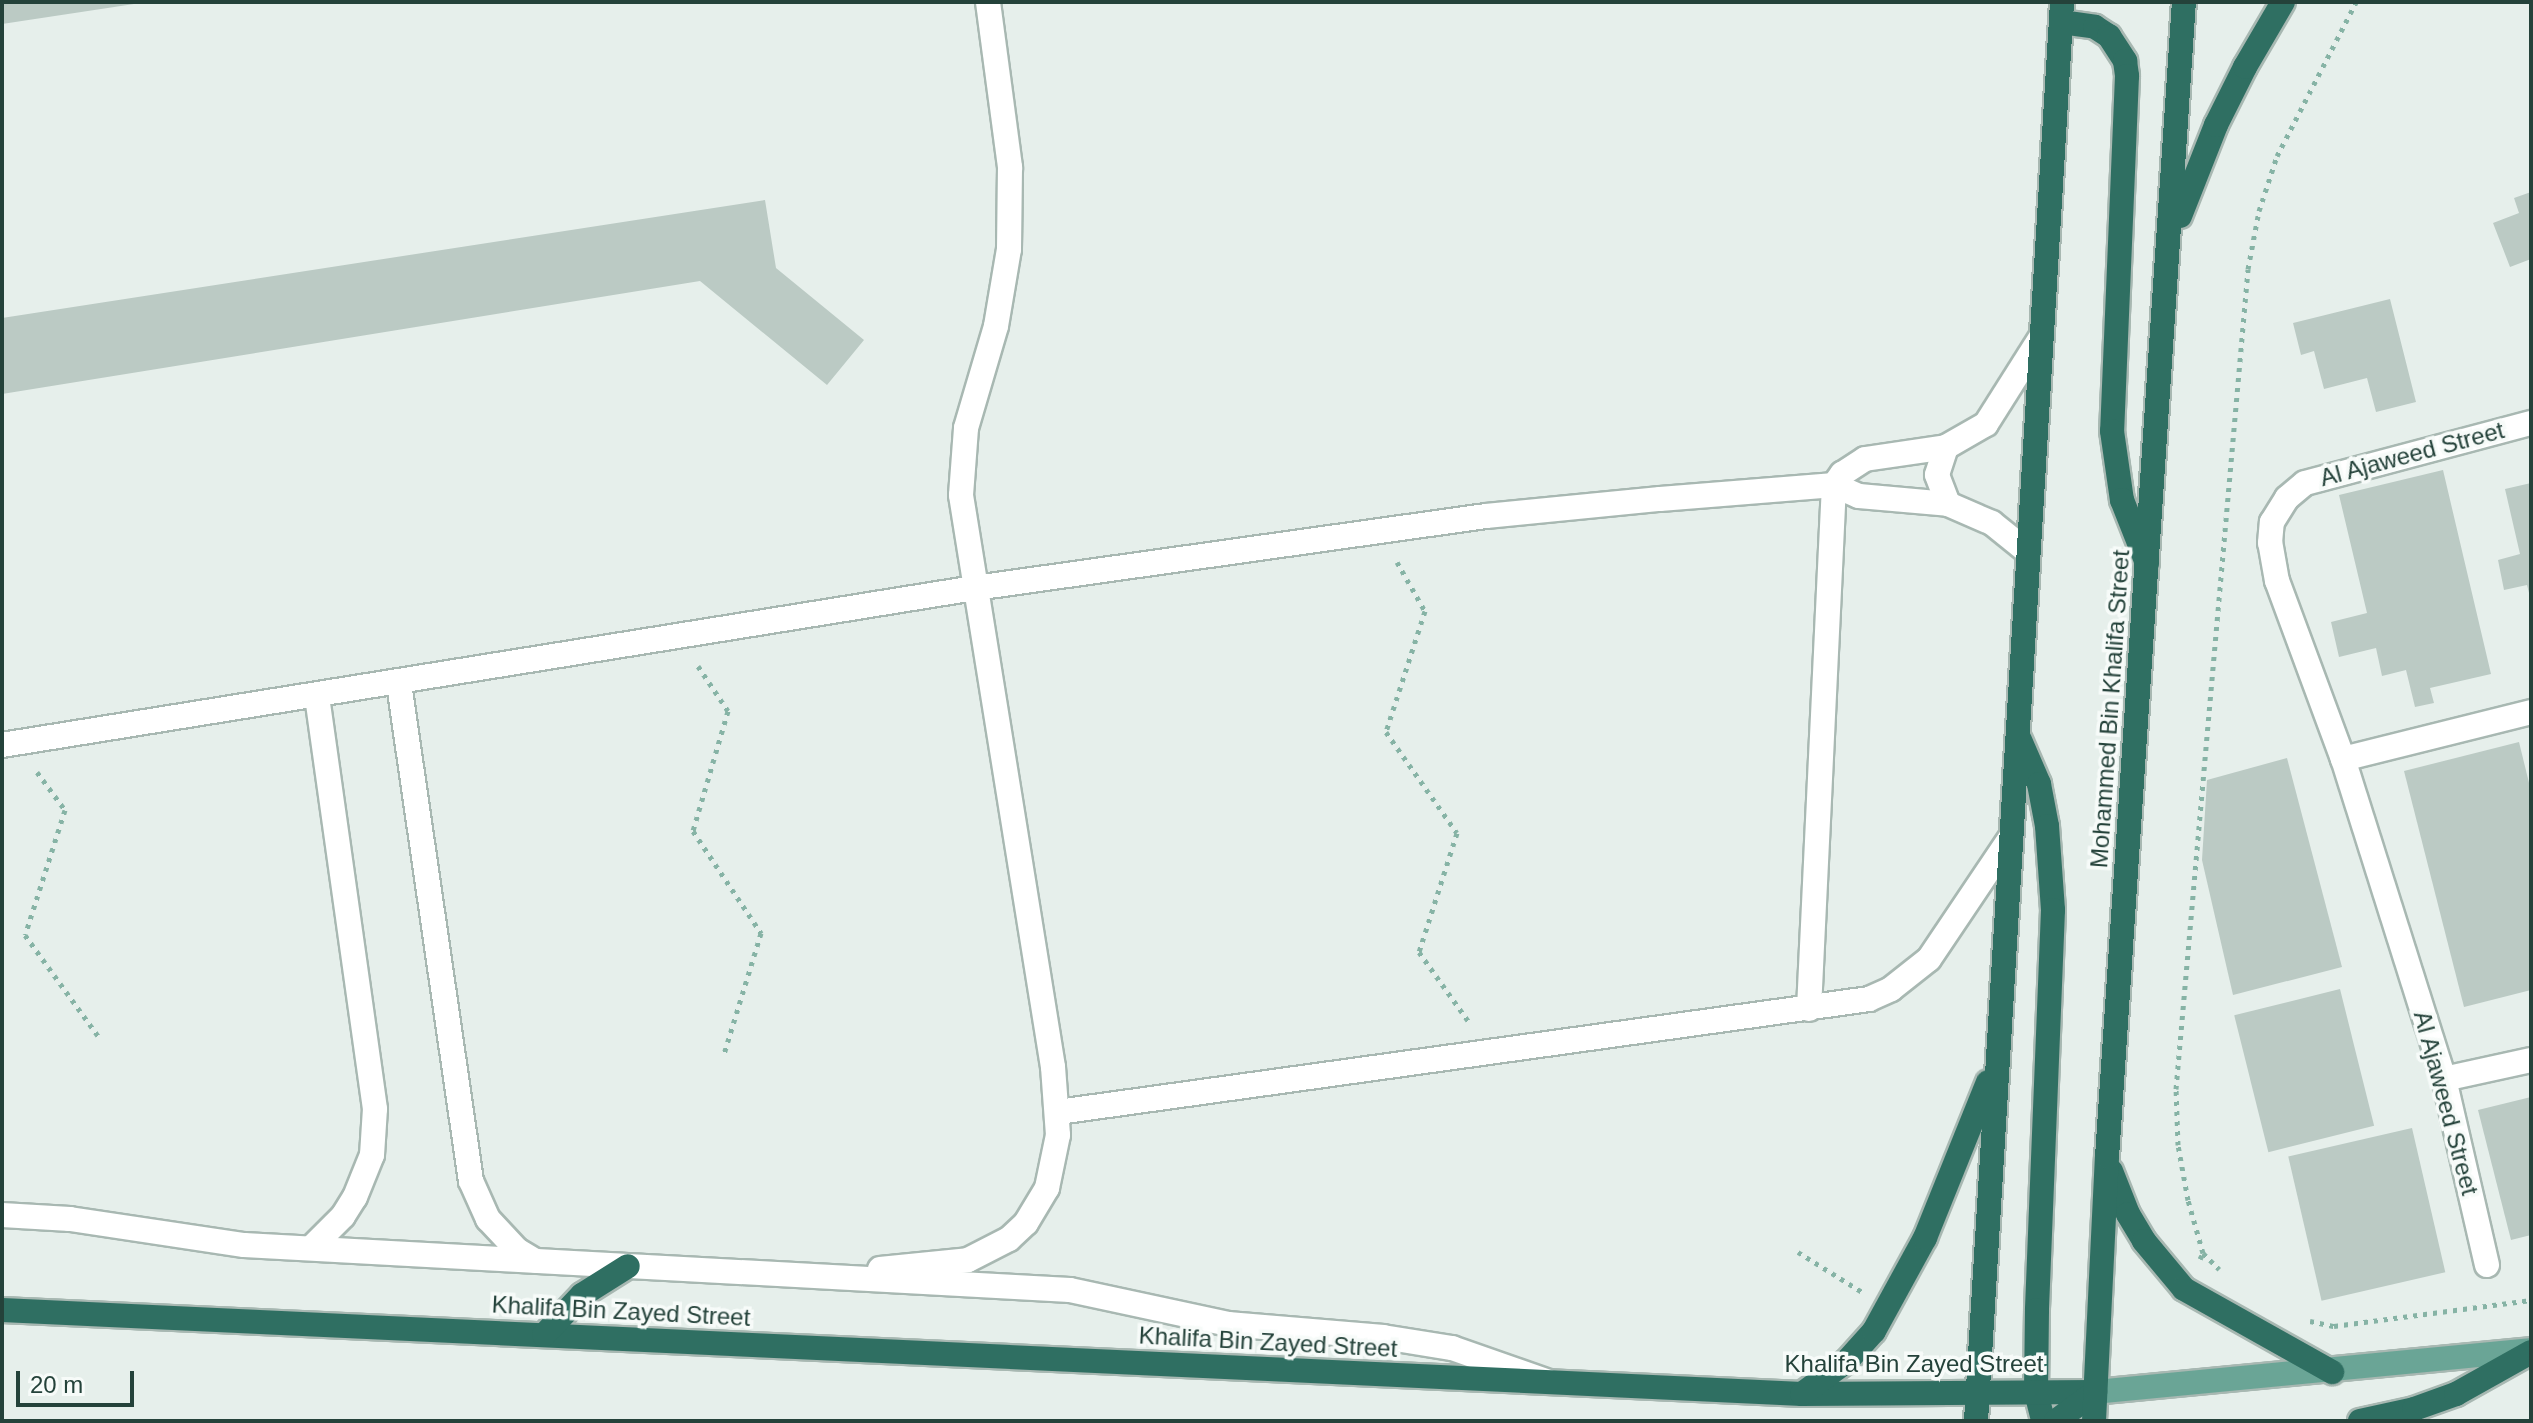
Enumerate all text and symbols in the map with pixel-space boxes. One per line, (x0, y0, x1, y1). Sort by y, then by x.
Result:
street label: Al Ajaweed Street (2316, 415, 2508, 493)
street label: Mohammed Bin Khalifa Street (2085, 549, 2135, 869)
street label: Al Ajaweed Street (2407, 1007, 2485, 1199)
street label: Khalifa Bin Zayed Street (491, 1290, 751, 1332)
street label: Khalifa Bin Zayed Street (1138, 1321, 1398, 1363)
street label: Khalifa Bin Zayed Street (1785, 1350, 2043, 1378)
scale bar (20, 1355, 138, 1405)
text: 20 m (30, 1371, 83, 1398)

